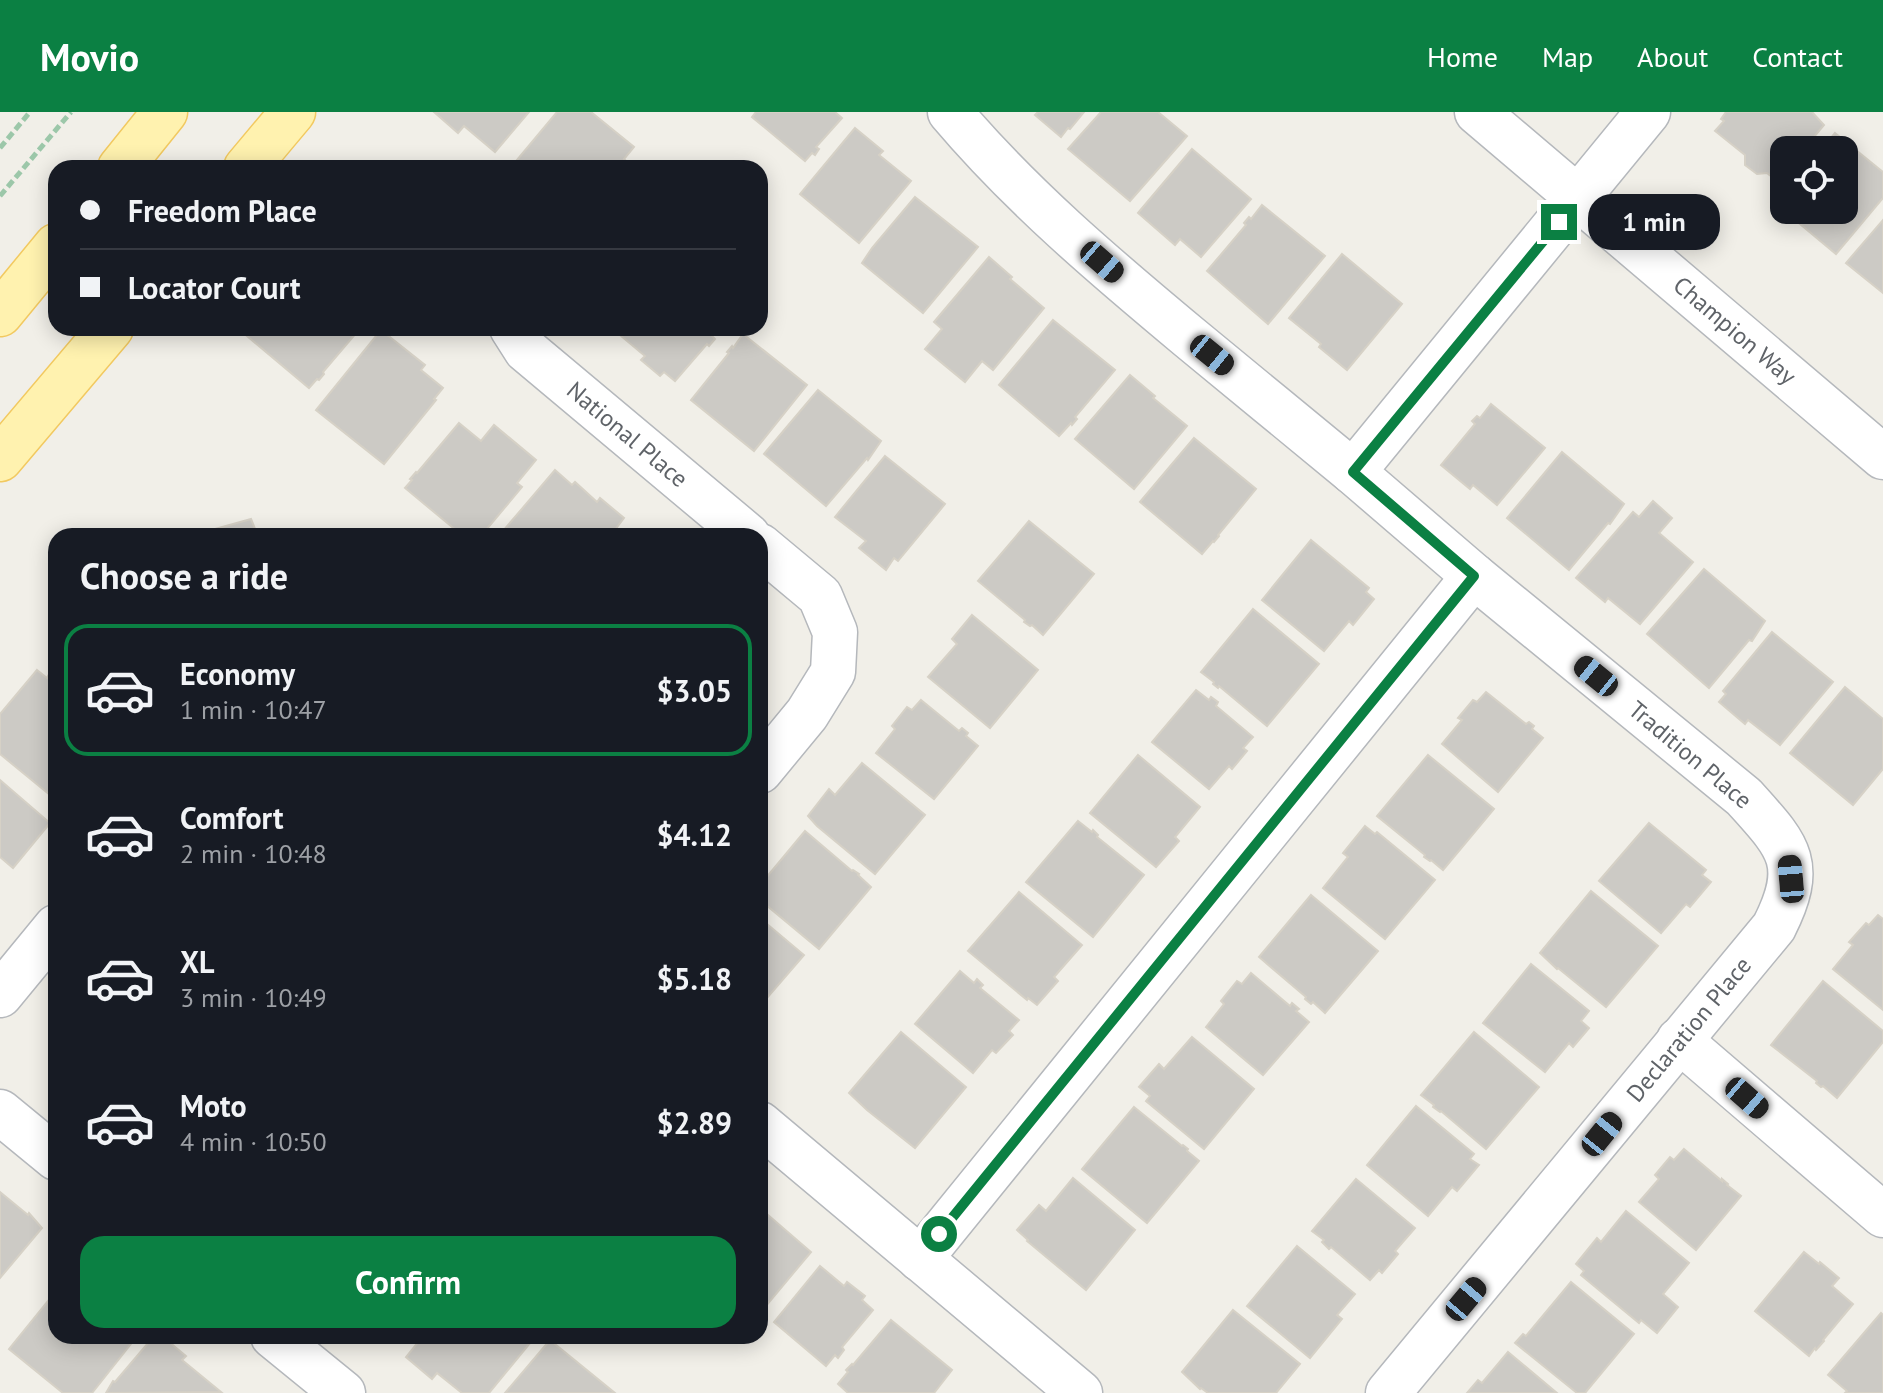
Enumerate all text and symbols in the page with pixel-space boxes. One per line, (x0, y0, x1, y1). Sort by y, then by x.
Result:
text: Movio (40, 32, 139, 81)
text: Home (1427, 38, 1498, 75)
text: Map (1542, 38, 1593, 75)
text: About (1637, 38, 1708, 75)
text: Contact (1752, 38, 1843, 75)
map controls (1770, 136, 1858, 224)
button: locate (1770, 136, 1858, 224)
text: Freedom Place (128, 191, 317, 230)
callout: 1 min (1587, 194, 1719, 250)
route end (1541, 204, 1577, 240)
text: 1 min (1622, 205, 1686, 238)
car (1076, 237, 1128, 287)
text: Locator Court (128, 268, 300, 307)
street label: Champion Way (1667, 270, 1803, 391)
car (1186, 331, 1238, 379)
street label: National Place (560, 375, 694, 494)
text: Choose a ride (80, 552, 288, 599)
car (1570, 652, 1622, 700)
icon: car (84, 654, 156, 726)
text: Economy (180, 654, 295, 693)
text: $3.05 (657, 671, 732, 710)
text: 1 min · 10:47 (180, 693, 327, 726)
street label: Tradition Place (1622, 694, 1758, 815)
icon: car (84, 798, 156, 870)
text: Comfort (180, 798, 283, 837)
text: $4.12 (657, 815, 732, 854)
text: 2 min · 10:48 (180, 837, 327, 870)
car (1777, 854, 1805, 904)
icon: car (84, 942, 156, 1014)
text: XL (180, 942, 214, 981)
street label: Declaration Place (1620, 950, 1758, 1108)
text: $5.18 (657, 959, 732, 998)
text: 3 min · 10:49 (180, 981, 327, 1014)
car (1721, 1073, 1773, 1123)
icon: car (84, 1086, 156, 1158)
text: Moto (180, 1086, 247, 1125)
text: $2.89 (657, 1103, 732, 1142)
car (1578, 1108, 1626, 1160)
text: 4 min · 10:50 (180, 1125, 327, 1158)
route start (921, 1216, 957, 1252)
button: Confirm (80, 1236, 736, 1328)
car (1441, 1273, 1491, 1325)

